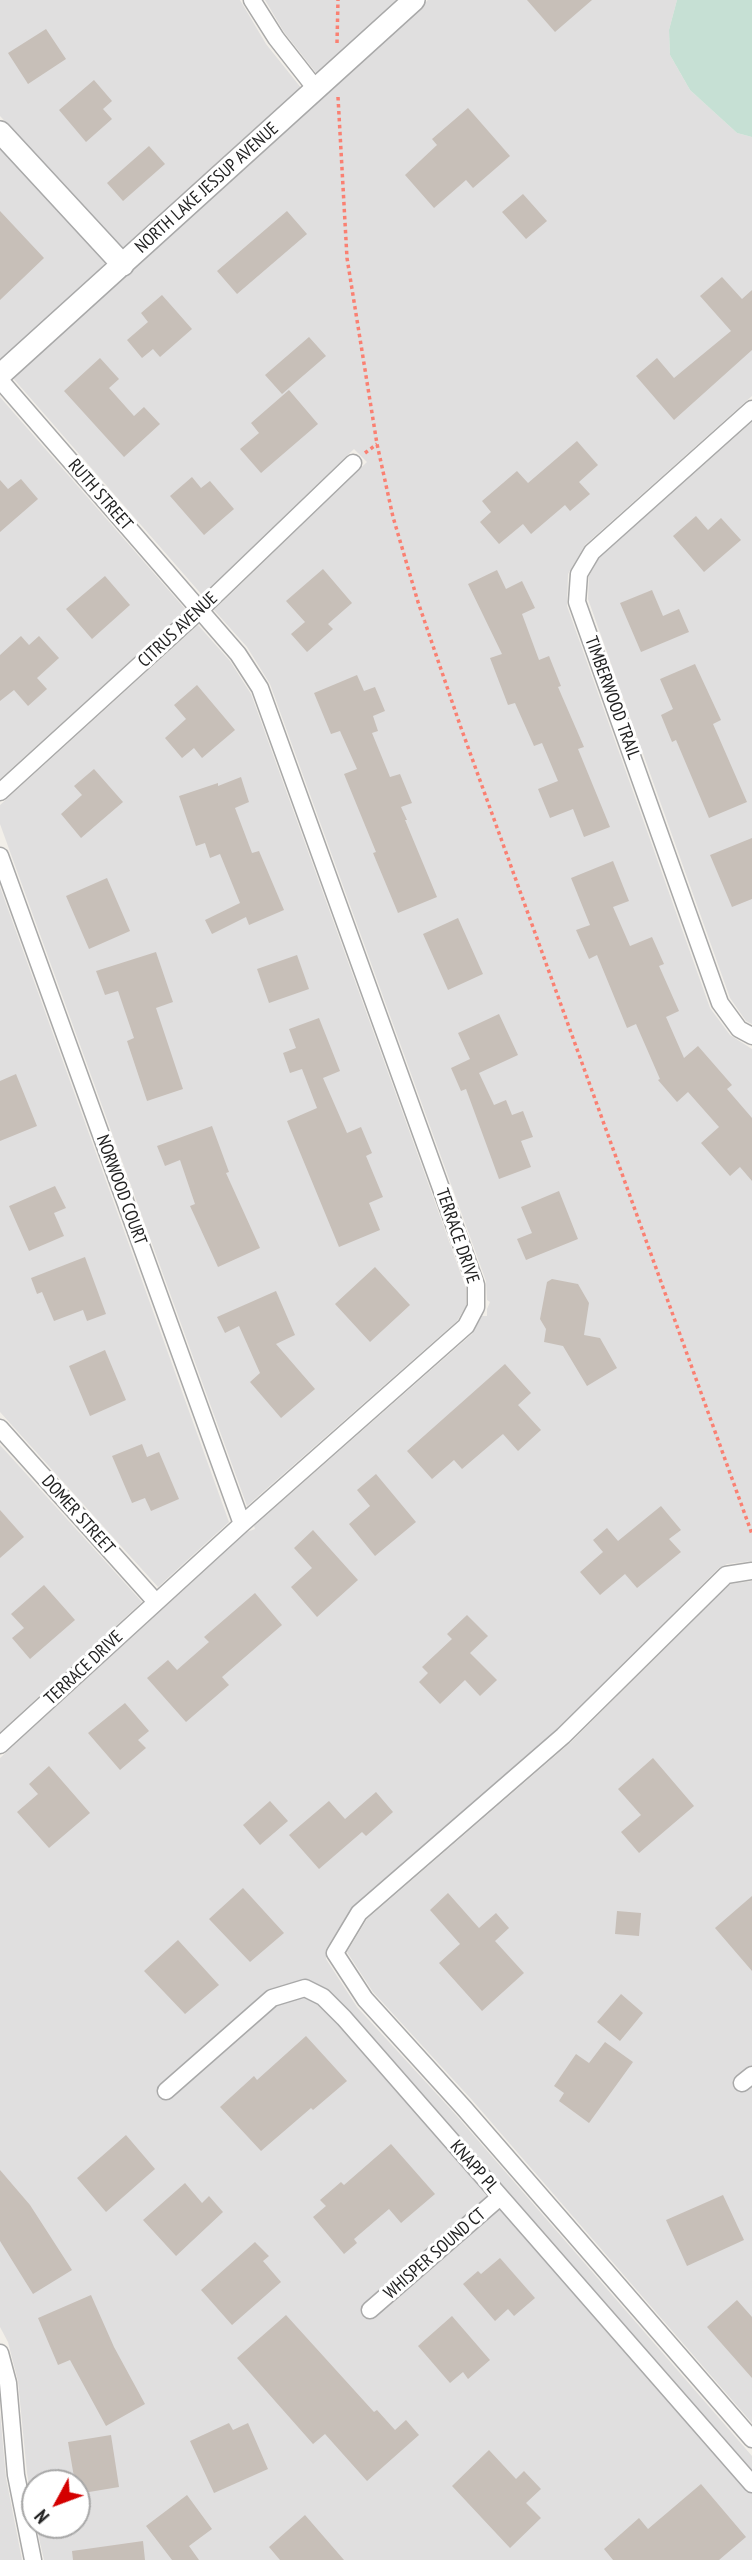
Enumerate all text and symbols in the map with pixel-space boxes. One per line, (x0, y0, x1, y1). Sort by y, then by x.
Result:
street label: NORTH LAKE JESSUP AVENUE (131, 118, 283, 258)
street label: RUTH STREET (63, 455, 137, 535)
street label: CITRUS AVENUE (134, 588, 222, 672)
street label: TIMBERWOOD TRAIL (580, 634, 644, 762)
street label: NORWOOD COURT (91, 1132, 151, 1248)
street label: TERRACE DRIVE (431, 1186, 483, 1286)
street label: DOMER STREET (37, 1471, 119, 1559)
street label: TERRACE DRIVE (40, 1626, 128, 1710)
street label: KNAPP PL (445, 2136, 503, 2198)
street label: WHISPER SOUND CT (380, 2204, 490, 2304)
north arrow (21, 2469, 91, 2539)
text: N (29, 2505, 54, 2528)

